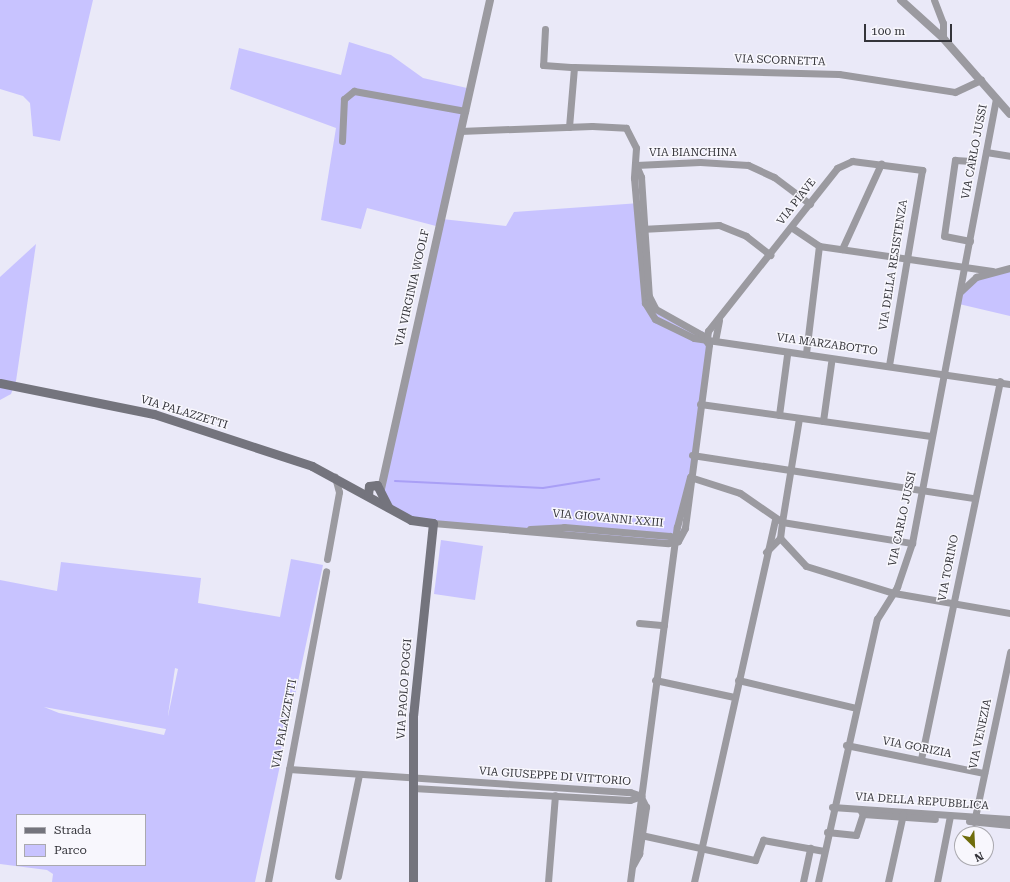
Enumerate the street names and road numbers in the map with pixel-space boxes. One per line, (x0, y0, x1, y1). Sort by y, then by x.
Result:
street label: VIA SCORNETTA (734, 53, 826, 69)
street label: VIA CARLO JUSSI (959, 103, 991, 201)
street label: VIA BIANCHINA (649, 146, 737, 160)
street label: VIA PIAVE (775, 176, 819, 228)
street label: VIA DELLA RESISTENZA (877, 199, 911, 331)
street label: VIA VIRGINIA WOOLF (393, 228, 433, 348)
street label: VIA MARZABOTTO (776, 331, 878, 359)
street label: VIA PALAZZETTI (139, 393, 229, 433)
street label: VIA CARLO JUSSI (887, 470, 919, 568)
street label: VIA GIOVANNI XXIII (552, 508, 664, 530)
street label: VIA TORINO (936, 534, 962, 602)
street label: VIA PAOLO POGGI (395, 638, 415, 740)
street label: VIA PALAZZETTI (270, 678, 300, 770)
street label: VIA VENEZIA (967, 698, 995, 770)
street label: VIA GORIZIA (881, 735, 953, 761)
street label: VIA GIUSEPPE DI VITTORIO (479, 765, 631, 789)
street label: VIA DELLA REPUBBLICA (855, 791, 989, 813)

